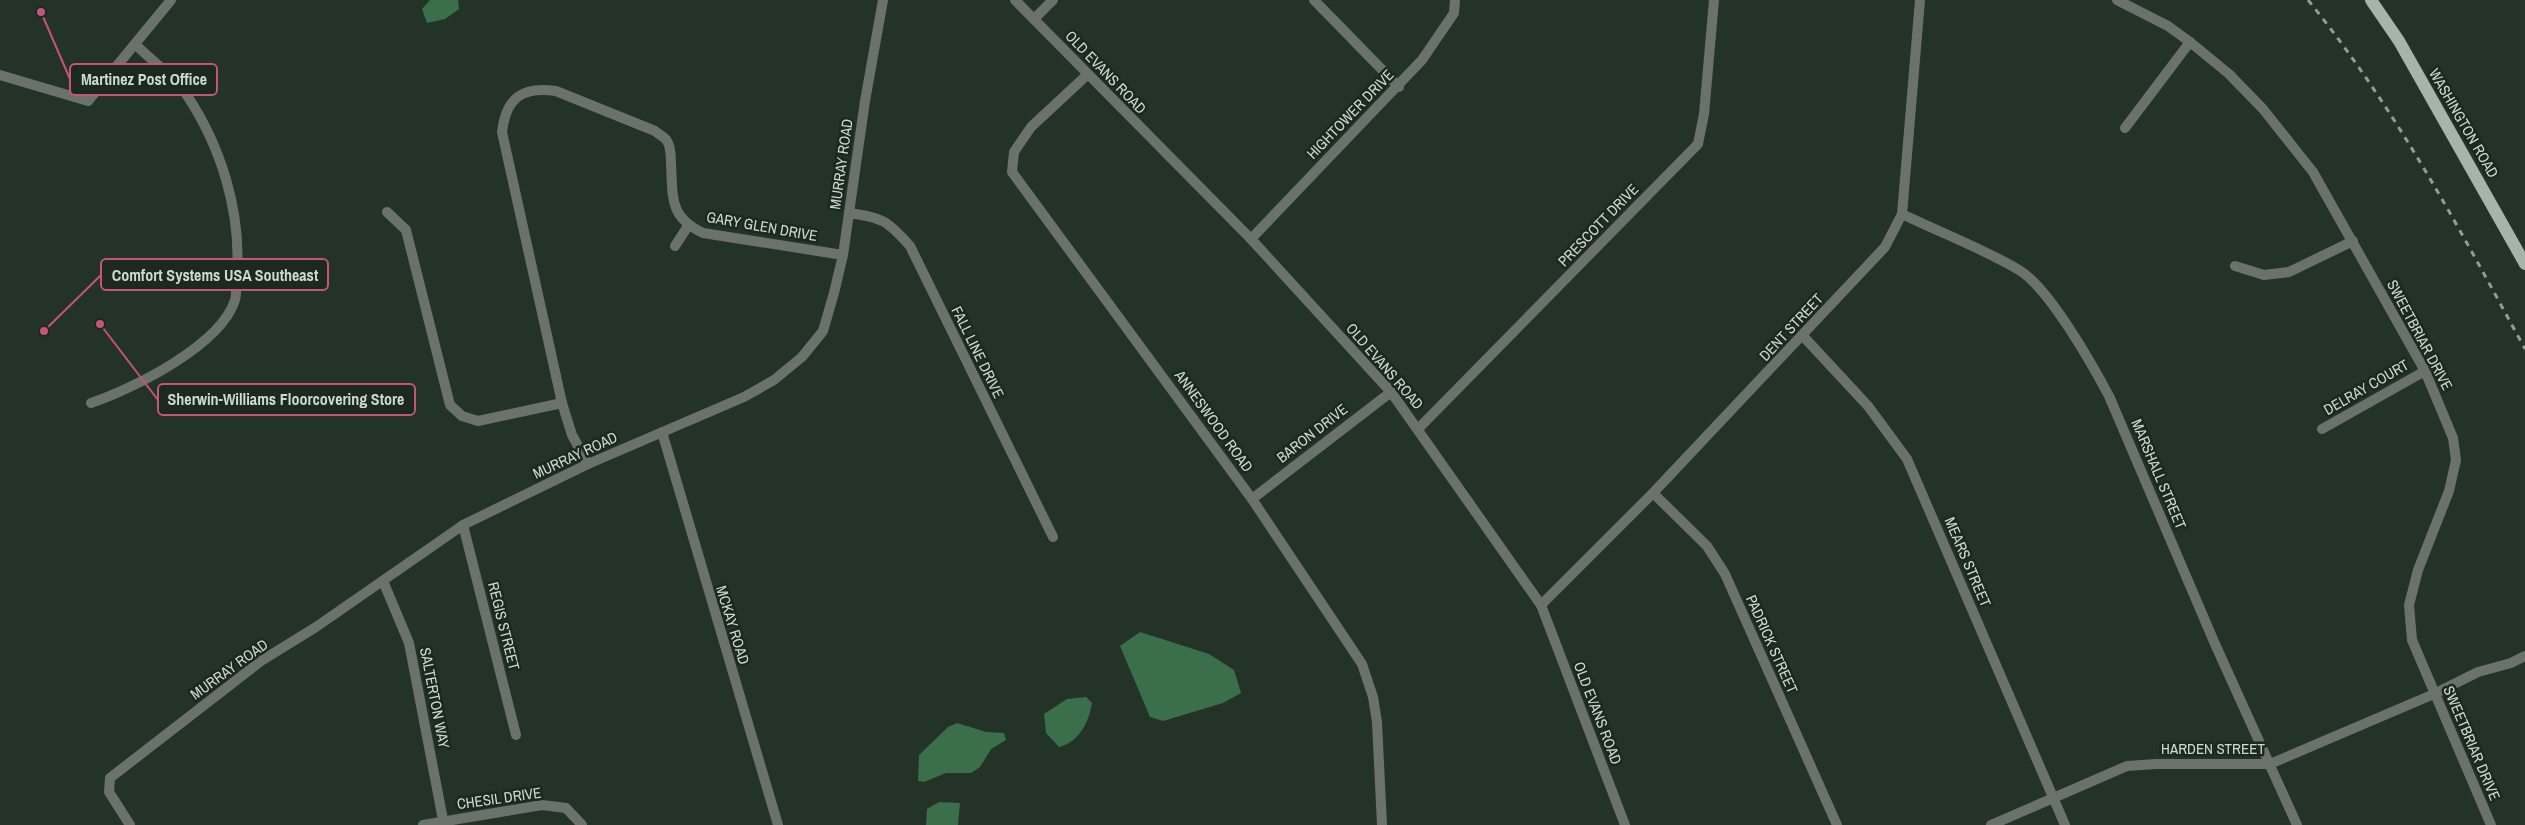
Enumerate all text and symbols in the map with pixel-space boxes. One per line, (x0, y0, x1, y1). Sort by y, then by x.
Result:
street label: OLD EVANS ROAD (1061, 26, 1151, 118)
callout: Martinez Post Office (70, 64, 217, 95)
street label: WASHINGTON ROAD (2424, 64, 2504, 182)
street label: HIGHTOWER DRIVE (1302, 65, 1398, 163)
text: Martinez Post Office (81, 68, 207, 90)
street label: MURRAY ROAD (824, 117, 858, 211)
street label: PRESCOTT DRIVE (1553, 179, 1643, 271)
street label: GARY GLEN DRIVE (705, 206, 819, 246)
callout: Comfort Systems USA Southeast (101, 259, 328, 290)
text: Comfort Systems USA Southeast (112, 264, 319, 286)
street label: SWEETBRIAR DRIVE (2382, 276, 2458, 394)
street label: DENT STREET (1754, 288, 1828, 365)
street label: FALL LINE DRIVE (947, 302, 1009, 402)
street label: OLD EVANS ROAD (1341, 318, 1429, 414)
street label: DELRAY COURT (2320, 354, 2413, 420)
street label: ANNESWOOD ROAD (1169, 365, 1258, 476)
callout: Sherwin-Williams Floorcovering Store (158, 384, 415, 415)
text: Sherwin-Williams Floorcovering Store (168, 388, 404, 410)
street label: BARON DRIVE (1272, 399, 1352, 467)
street label: MARSHALL STREET (2126, 416, 2192, 533)
street label: MURRAY ROAD (529, 426, 621, 484)
street label: MEARS STREET (1940, 514, 1997, 611)
street label: REGIS STREET (483, 580, 525, 673)
street label: MCKAY ROAD (711, 583, 755, 667)
street label: PADRICK STREET (1741, 591, 1803, 697)
street label: MURRAY ROAD (186, 634, 272, 704)
street label: SALTERTON WAY (415, 646, 455, 751)
street label: OLD EVANS ROAD (1569, 659, 1627, 768)
street label: SWEETBRIAR DRIVE (2438, 683, 2506, 803)
street label: HARDEN STREET (2161, 738, 2265, 759)
street label: CHESIL DRIVE (455, 782, 543, 814)

